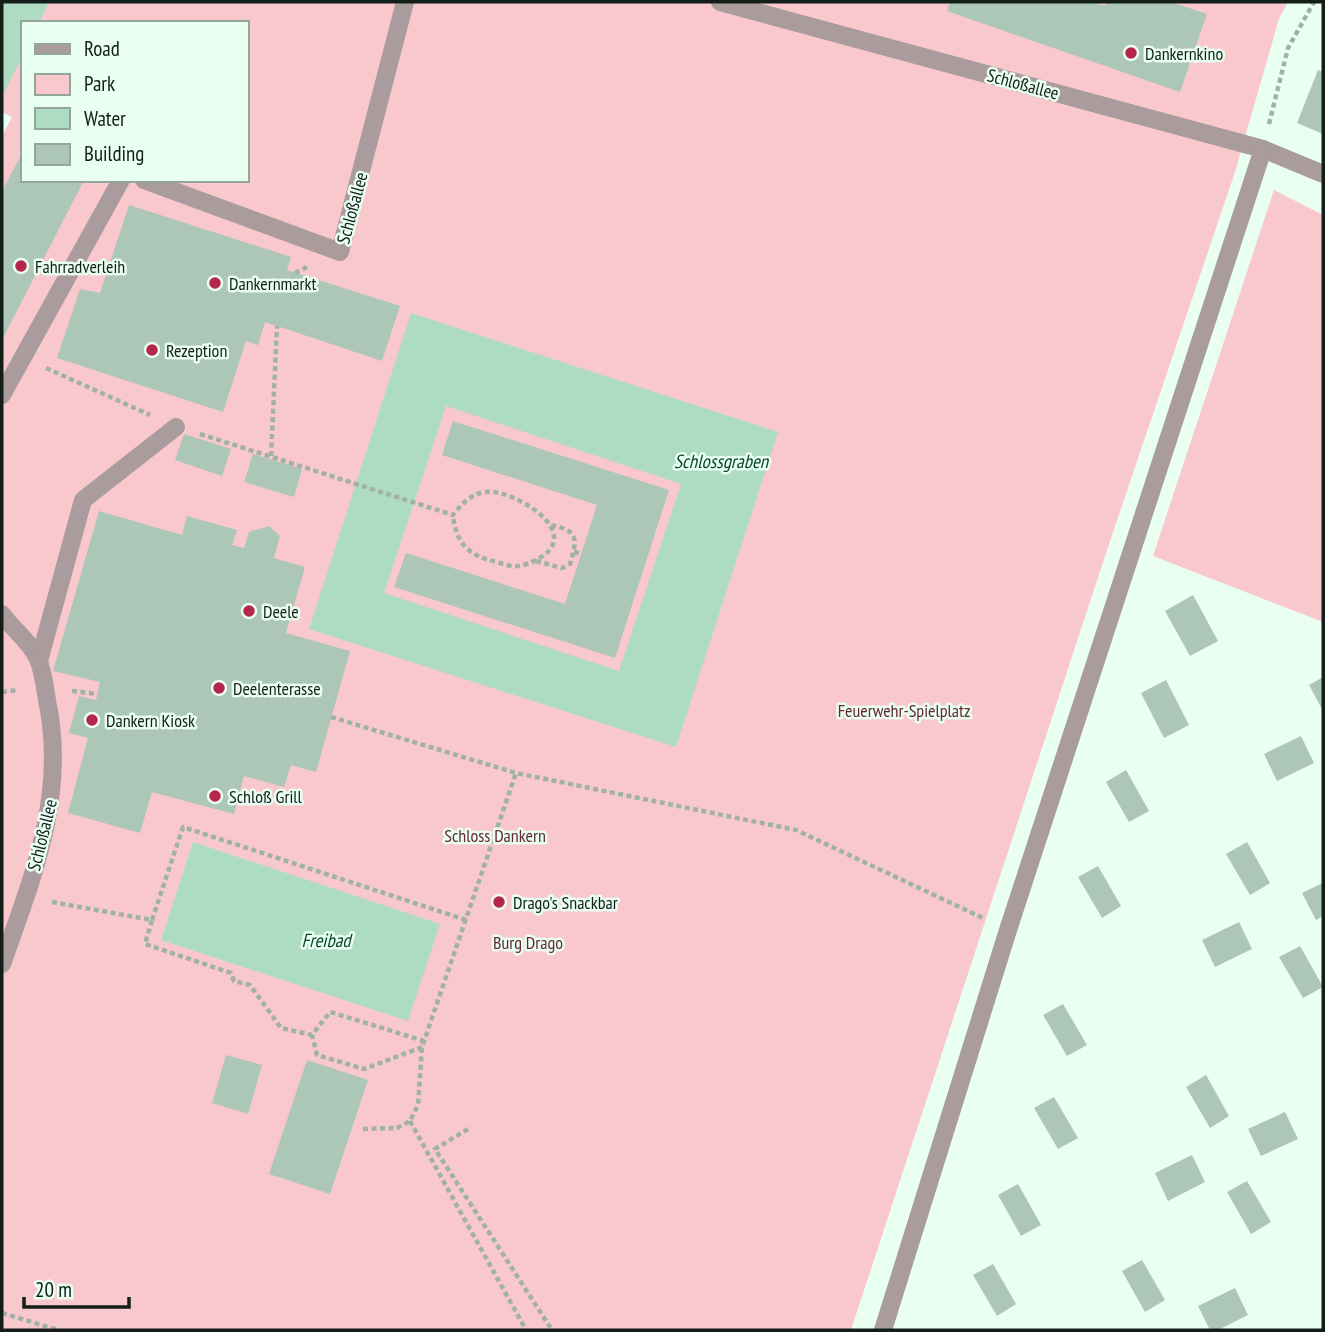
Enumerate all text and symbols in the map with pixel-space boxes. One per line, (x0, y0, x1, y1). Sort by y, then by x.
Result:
legend (21, 21, 248, 182)
text: Road (84, 35, 120, 62)
place label: Dankernkino (1145, 42, 1223, 65)
marker: Dankernkino (1123, 45, 1139, 61)
street label: Schloßallee (985, 63, 1061, 105)
text: Park (84, 70, 115, 97)
text: Water (84, 105, 126, 132)
text: Building (84, 140, 144, 167)
street label: Schloßallee (331, 170, 373, 246)
place label: Fahrradverleih (35, 255, 125, 278)
marker: Fahrradverleih (13, 258, 29, 274)
place label: Dankernmarkt (229, 272, 316, 295)
marker: Dankernmarkt (207, 275, 223, 291)
place label: Rezeption (166, 339, 227, 362)
marker: Rezeption (144, 342, 160, 358)
water label: Schlossgraben (674, 449, 770, 473)
place label: Deele (263, 600, 299, 623)
marker: Deele (241, 603, 257, 619)
place label: Deelenterasse (233, 677, 321, 700)
marker: Deelenterasse (211, 680, 227, 696)
park label: Feuerwehr-Spielplatz (838, 699, 970, 722)
place label: Dankern Kiosk (106, 709, 195, 732)
marker: Dankern Kiosk (84, 712, 100, 728)
place label: Schloß Grill (229, 785, 302, 808)
marker: Schloß Grill (207, 788, 223, 804)
street label: Schloßallee (22, 797, 62, 873)
park label: Schloss Dankern (444, 824, 546, 847)
place label: Drago's Snackbar (513, 891, 618, 914)
marker: Drago's Snackbar (491, 894, 507, 910)
water label: Freibad (301, 928, 353, 952)
park label: Burg Drago (493, 931, 563, 954)
scale bar (24, 1266, 130, 1310)
text: 20 m (35, 1276, 72, 1303)

